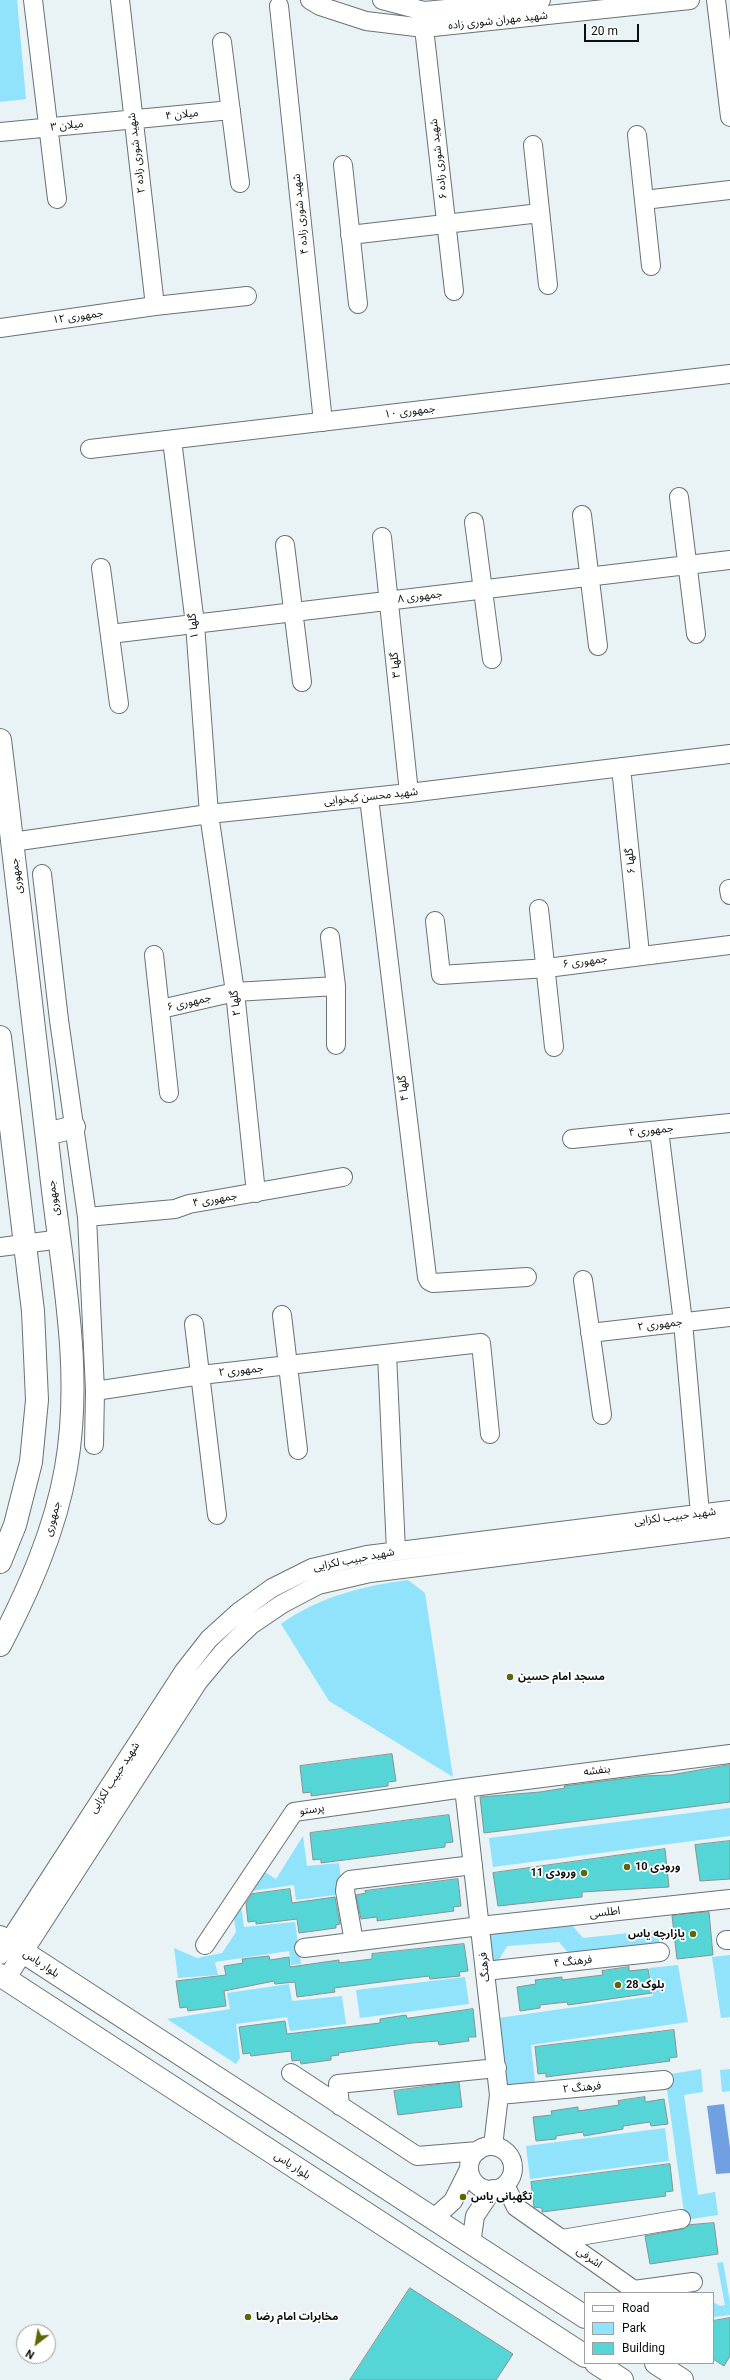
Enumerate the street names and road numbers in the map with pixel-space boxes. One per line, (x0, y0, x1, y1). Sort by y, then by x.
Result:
street label: شهید مهران شوری زاده (447, 9, 549, 33)
street label: میلان ۴ (165, 107, 199, 123)
street label: شهید شوری زاده ۲ (126, 112, 148, 194)
street label: میلان ۳ (50, 118, 84, 134)
street label: شهید شوری زاده ۶ (428, 118, 450, 200)
street label: شهید شوری زاده ۴ (290, 173, 312, 255)
street label: جمهوری ۱۲ (52, 307, 104, 327)
street label: جمهوری ۱۰ (384, 402, 436, 422)
street label: جمهوری ۸ (397, 588, 443, 606)
street label: گلها ۱ (186, 613, 202, 639)
street label: گلها ۳ (388, 652, 404, 678)
street label: شهید محسن کیخوایی (323, 785, 419, 809)
street label: گلها ۶ (623, 848, 639, 874)
street label: جمهوری (8, 857, 26, 895)
street label: جمهوری ۶ (562, 952, 608, 972)
street label: گلها ۲ (228, 989, 244, 1017)
street label: جمهوری ۶ (166, 992, 212, 1014)
street label: گلها ۴ (396, 1074, 412, 1102)
street label: جمهوری ۴ (628, 1122, 674, 1140)
street label: جمهوری (45, 1179, 63, 1217)
street label: جمهوری ۴ (192, 1190, 238, 1210)
street label: جمهوری ۲ (637, 1316, 683, 1334)
street label: جمهوری ۲ (218, 1362, 264, 1380)
street label: جمهوری (42, 1500, 64, 1538)
street label: شهید حبیب لکزایی (633, 1505, 717, 1529)
street label: شهید حبیب لکزایی (312, 1546, 396, 1574)
street label: شهید حبیب لکزایی (87, 1740, 143, 1816)
street label: بنفشه (583, 1763, 611, 1779)
street label: پرستو (299, 1802, 325, 1818)
street label: اطلسی (589, 1905, 621, 1921)
street label: بلوار یاس (20, 1947, 62, 1981)
street label: فرهنگ (477, 1952, 493, 1982)
street label: فرهنگ ۴ (553, 1953, 593, 1971)
street label: فرهنگ ۲ (562, 2080, 602, 2096)
street label: بلوار یاس (271, 2149, 313, 2183)
street label: اشرفی (574, 2244, 604, 2272)

